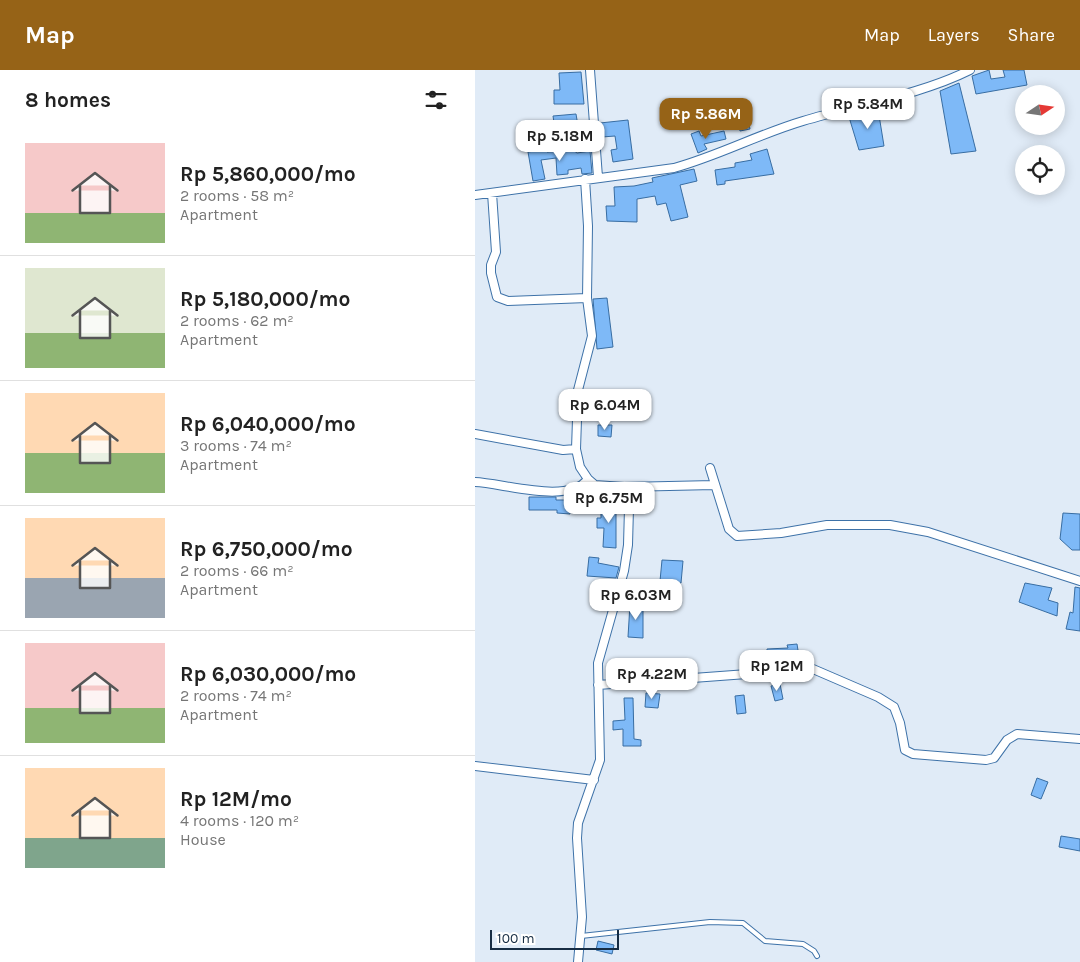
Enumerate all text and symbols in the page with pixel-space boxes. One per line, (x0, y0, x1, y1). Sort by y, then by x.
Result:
text: Map (25, 21, 75, 49)
text: Map (864, 24, 900, 46)
text: Layers (928, 24, 980, 46)
text: Share (1008, 24, 1055, 46)
north arrow (1015, 85, 1065, 135)
map controls (1015, 85, 1065, 195)
icon: filters (422, 86, 450, 114)
text: 8 homes (25, 88, 111, 112)
pin: Rp 5.84M (816, 88, 920, 130)
text: Rp 5.84M (833, 94, 903, 113)
pin: Rp 5.86M (654, 98, 758, 140)
text: Rp 5.86M (671, 104, 741, 123)
pin: Rp 5.18M (508, 119, 612, 162)
text: Rp 5.18M (527, 126, 593, 145)
button: locate (1015, 145, 1065, 195)
text: Rp 5,860,000/mo (180, 162, 356, 186)
icon: home (65, 163, 125, 223)
text: 2 rooms · 58 m² (180, 186, 294, 205)
text: Apartment (180, 205, 258, 224)
text: Rp 5,180,000/mo (180, 287, 350, 311)
icon: home (65, 288, 125, 348)
text: 2 rooms · 62 m² (180, 311, 294, 330)
text: Apartment (180, 330, 258, 349)
pin: Rp 6.04M (553, 388, 657, 431)
text: Rp 6.04M (570, 395, 640, 414)
text: Rp 6,040,000/mo (180, 412, 356, 436)
icon: home (65, 413, 125, 473)
text: 3 rooms · 74 m² (180, 436, 292, 455)
text: Apartment (180, 455, 258, 474)
pin: Rp 6.75M (557, 482, 661, 524)
text: Rp 6.75M (575, 488, 643, 507)
text: Rp 6,750,000/mo (180, 537, 353, 561)
icon: home (65, 538, 125, 598)
text: 2 rooms · 66 m² (180, 561, 294, 580)
pin: Rp 6.03M (584, 578, 688, 621)
text: Apartment (180, 580, 258, 599)
text: Rp 6.03M (600, 585, 672, 604)
pin: Rp 12M (736, 650, 818, 692)
text: Rp 12M (750, 656, 804, 675)
pin: Rp 4.22M (600, 658, 704, 700)
text: Rp 6,030,000/mo (180, 662, 356, 686)
icon: home (65, 663, 125, 723)
text: Rp 4.22M (617, 664, 687, 683)
text: 2 rooms · 74 m² (180, 686, 292, 705)
text: Apartment (180, 705, 258, 724)
text: Rp 12M/mo (180, 787, 292, 811)
icon: home (65, 788, 125, 848)
text: 4 rooms · 120 m² (180, 811, 299, 830)
text: House (180, 830, 226, 849)
scale bar (490, 927, 619, 950)
text: 100 m (497, 930, 535, 947)

